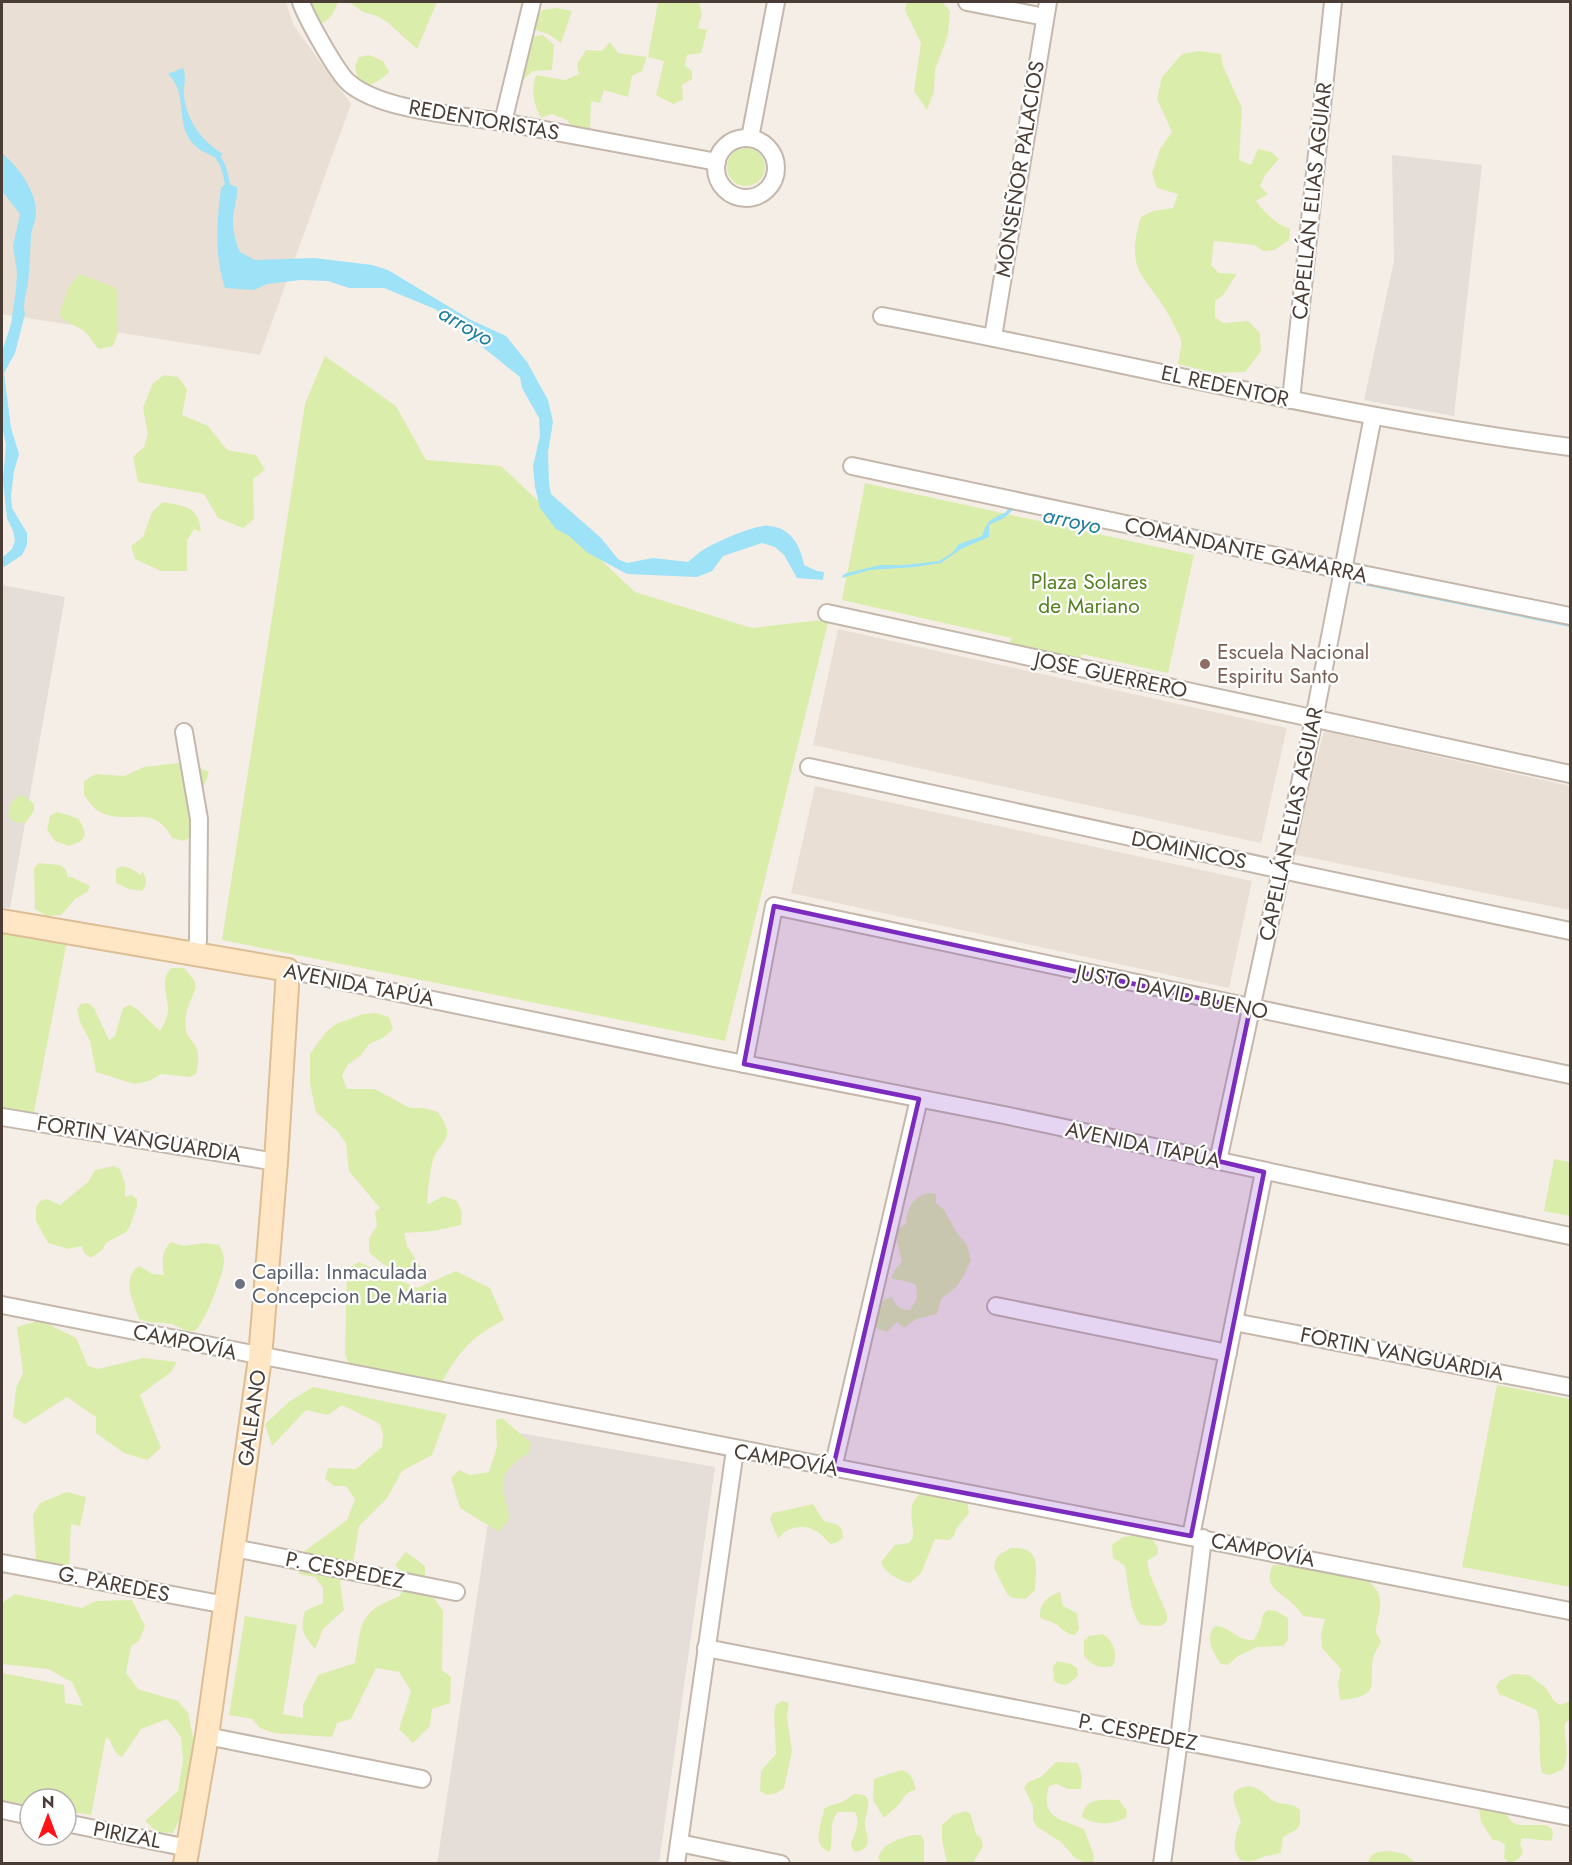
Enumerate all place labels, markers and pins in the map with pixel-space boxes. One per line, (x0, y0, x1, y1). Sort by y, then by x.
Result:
place label: Escuela Nacional Espiritu Santo (1217, 637, 1369, 691)
marker: Escuela Nacional Espiritu Santo (1198, 657, 1212, 671)
place label: Capilla: Inmaculada Concepcion De Maria (252, 1257, 447, 1311)
marker: Capilla: Inmaculada Concepcion De Maria (233, 1277, 247, 1291)

